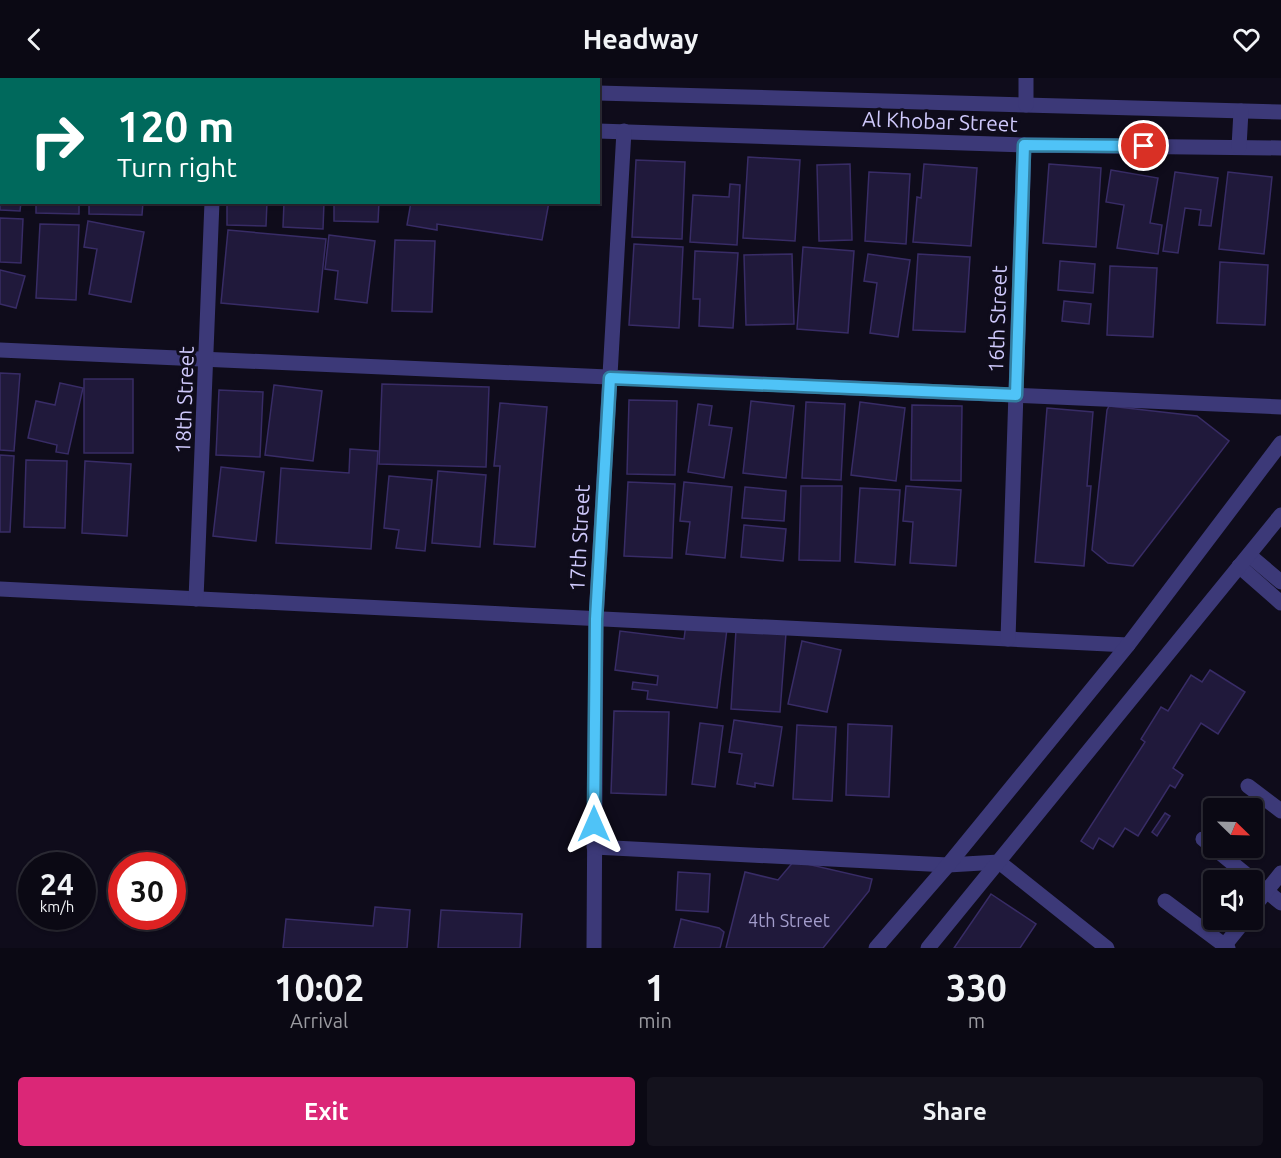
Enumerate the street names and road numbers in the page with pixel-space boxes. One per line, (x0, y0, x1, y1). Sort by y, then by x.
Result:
street label: Al Khobar Street (862, 106, 1018, 136)
street label: 16th Street (983, 265, 1011, 373)
street label: 18th Street (170, 346, 198, 454)
street label: 17th Street (564, 484, 594, 592)

